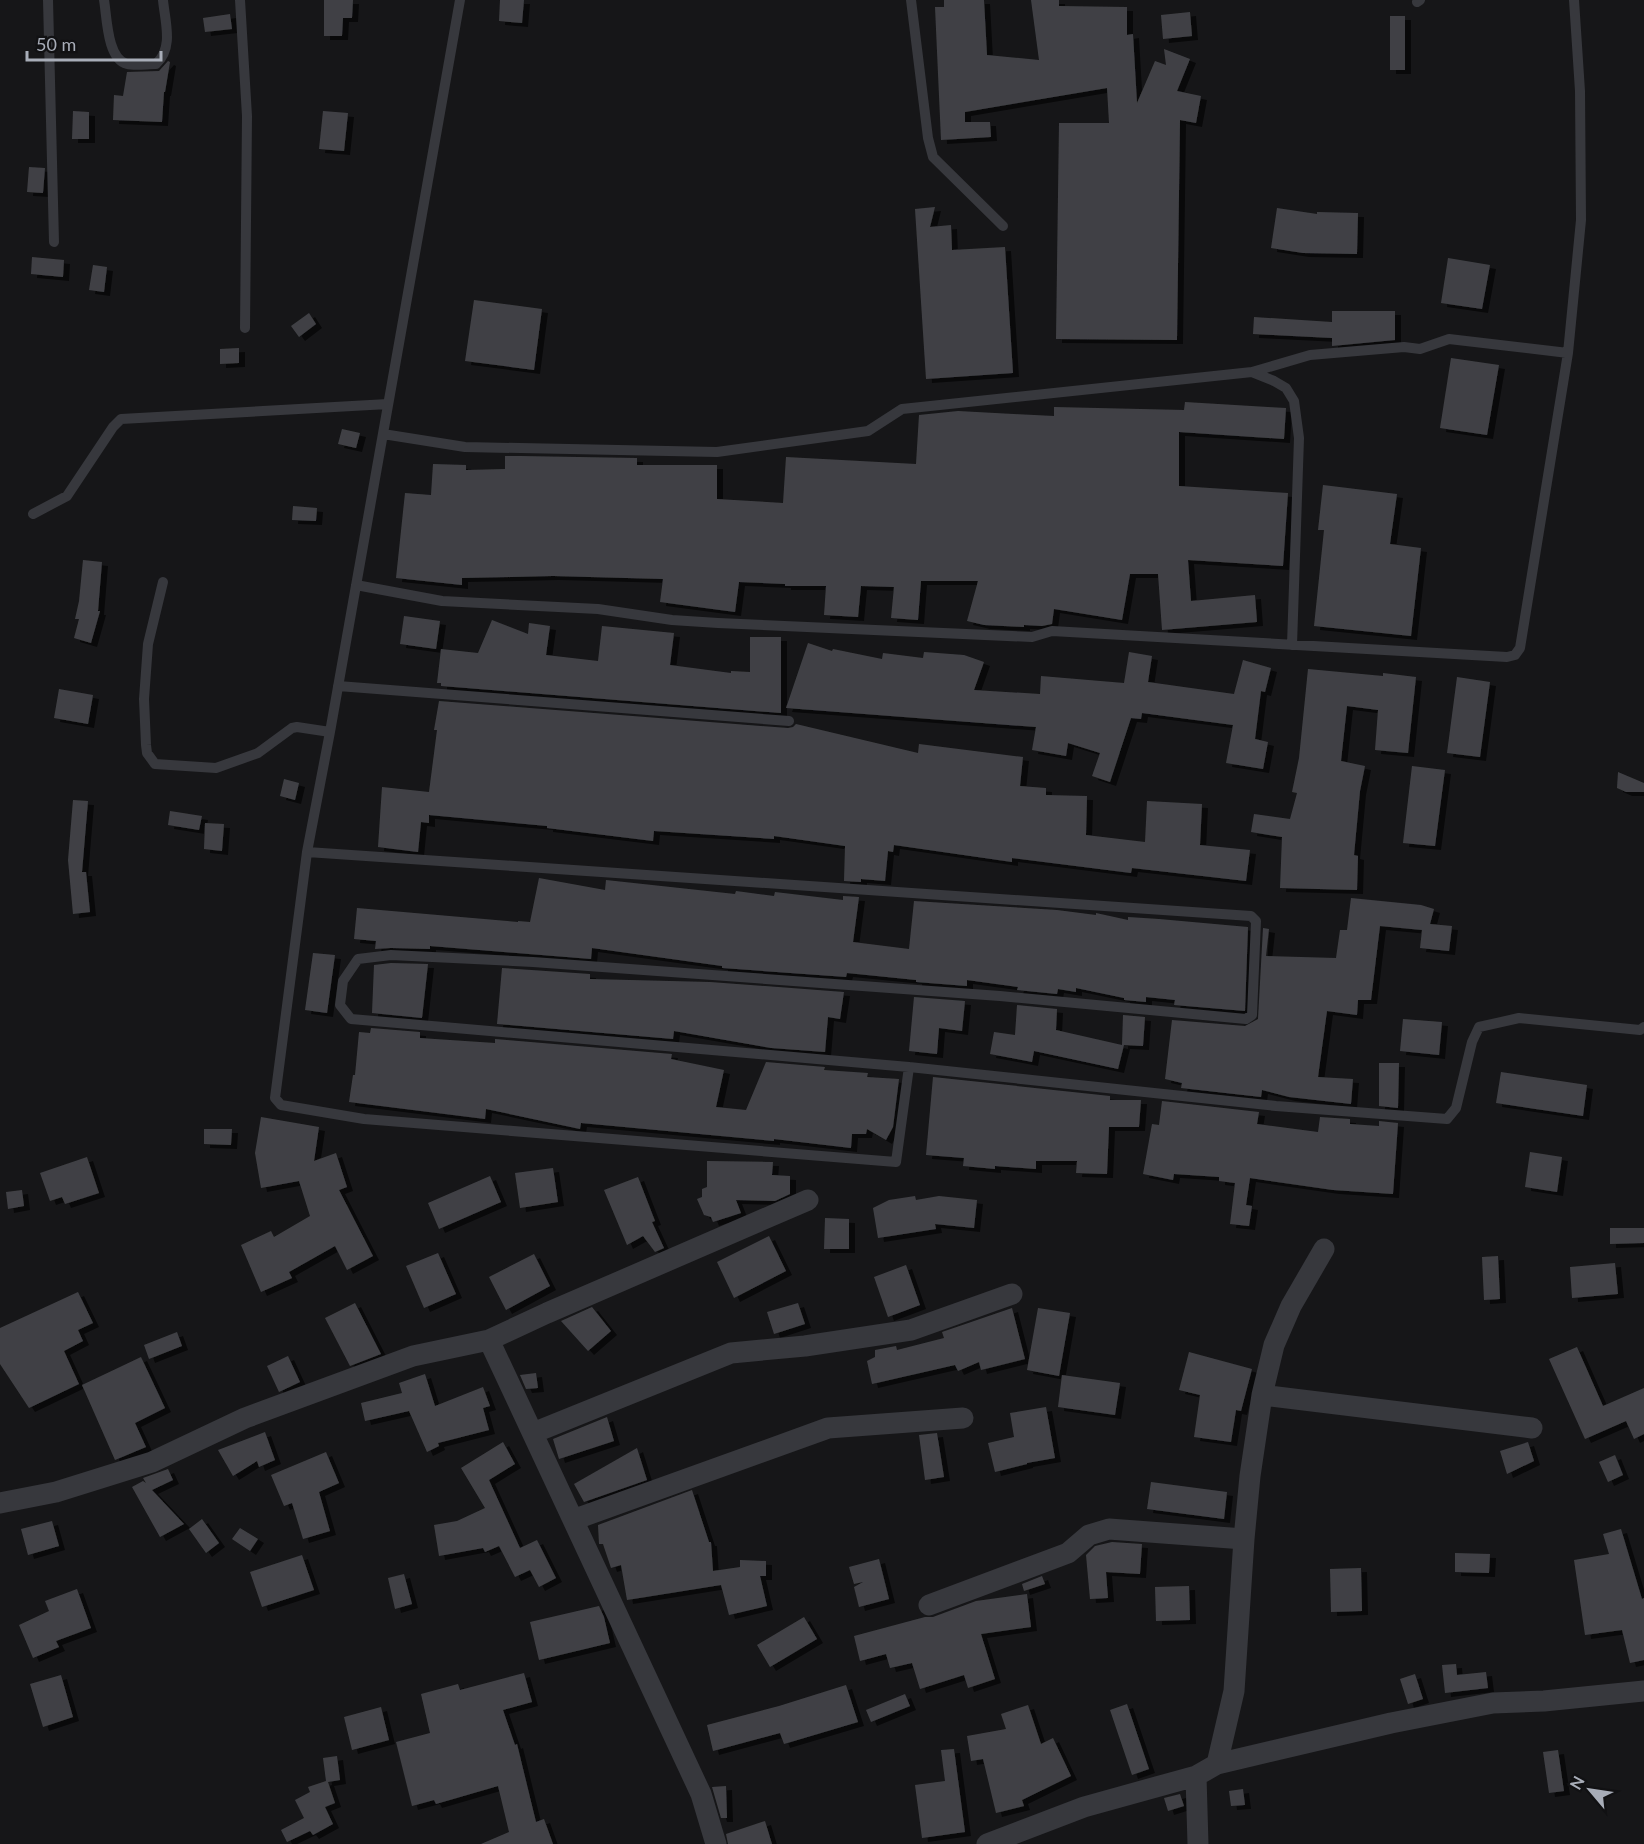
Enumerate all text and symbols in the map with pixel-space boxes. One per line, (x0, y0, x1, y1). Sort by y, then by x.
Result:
scale bar (27, 24, 160, 62)
text: 50 m (36, 33, 76, 55)
north arrow (1560, 1760, 1620, 1820)
text: N (1565, 1772, 1588, 1792)

